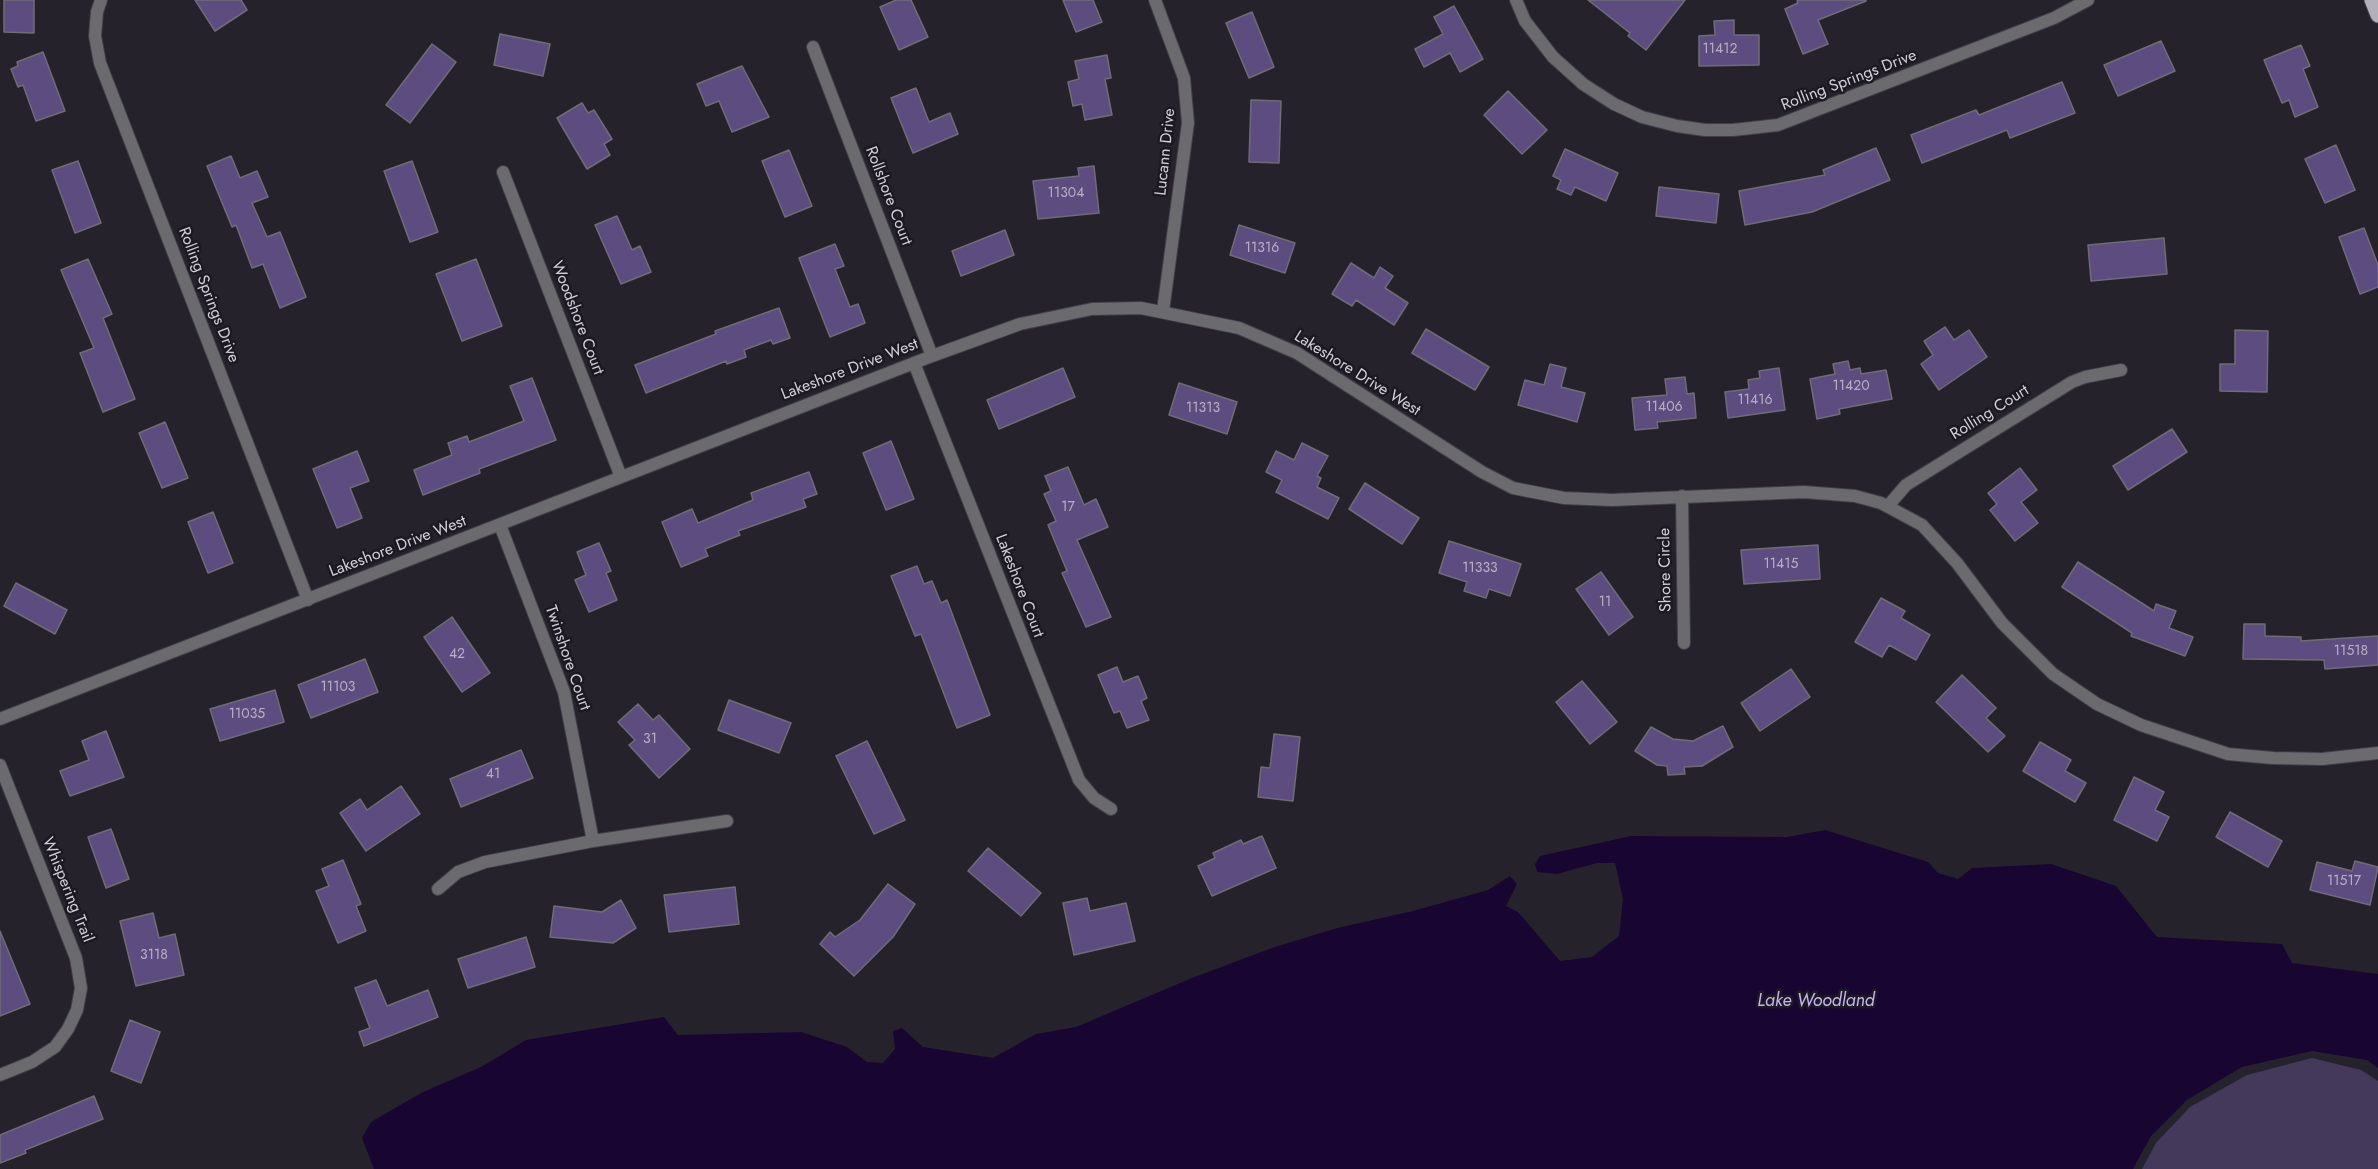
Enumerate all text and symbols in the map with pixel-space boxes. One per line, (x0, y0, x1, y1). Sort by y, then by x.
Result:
house number: 11412 (1702, 42, 1738, 58)
street label: Rolling Springs Drive (1779, 46, 1919, 116)
street label: Lucann Drive (1152, 107, 1180, 197)
street label: Rollshore Court (860, 144, 916, 248)
house number: 11304 (1048, 186, 1084, 202)
street label: Rolling Springs Drive (173, 225, 243, 365)
house number: 11316 (1245, 241, 1279, 257)
street label: Woodshore Court (546, 258, 608, 378)
street label: Lakeshore Drive West (1290, 327, 1424, 421)
street label: Lakeshore Drive West (779, 335, 921, 405)
house number: 11420 (1832, 379, 1870, 395)
street label: Rolling Court (1947, 381, 2033, 445)
house number: 11416 (1737, 393, 1773, 409)
house number: 11406 (1645, 400, 1683, 416)
house number: 11313 (1186, 401, 1220, 417)
house number: 17 (1061, 500, 1075, 516)
street label: Lakeshore Drive West (327, 512, 469, 582)
street label: Shore Circle (1656, 528, 1676, 612)
street label: Lakeshore Court (990, 532, 1048, 640)
house number: 11415 (1764, 557, 1798, 573)
house number: 11333 (1462, 561, 1498, 577)
house number: 11 (1599, 595, 1611, 611)
street label: Twinshore Court (540, 603, 594, 713)
house number: 11518 (2334, 644, 2368, 660)
house number: 42 (449, 647, 465, 663)
house number: 11103 (321, 680, 355, 696)
house number: 11035 (229, 707, 265, 723)
house number: 31 (643, 732, 657, 748)
house number: 41 (486, 767, 500, 783)
street label: Whispering Trail (37, 835, 97, 945)
house number: 11517 (2327, 874, 2361, 890)
house number: 3118 (140, 948, 168, 964)
water label: Lake Woodland (1757, 991, 1875, 1013)

